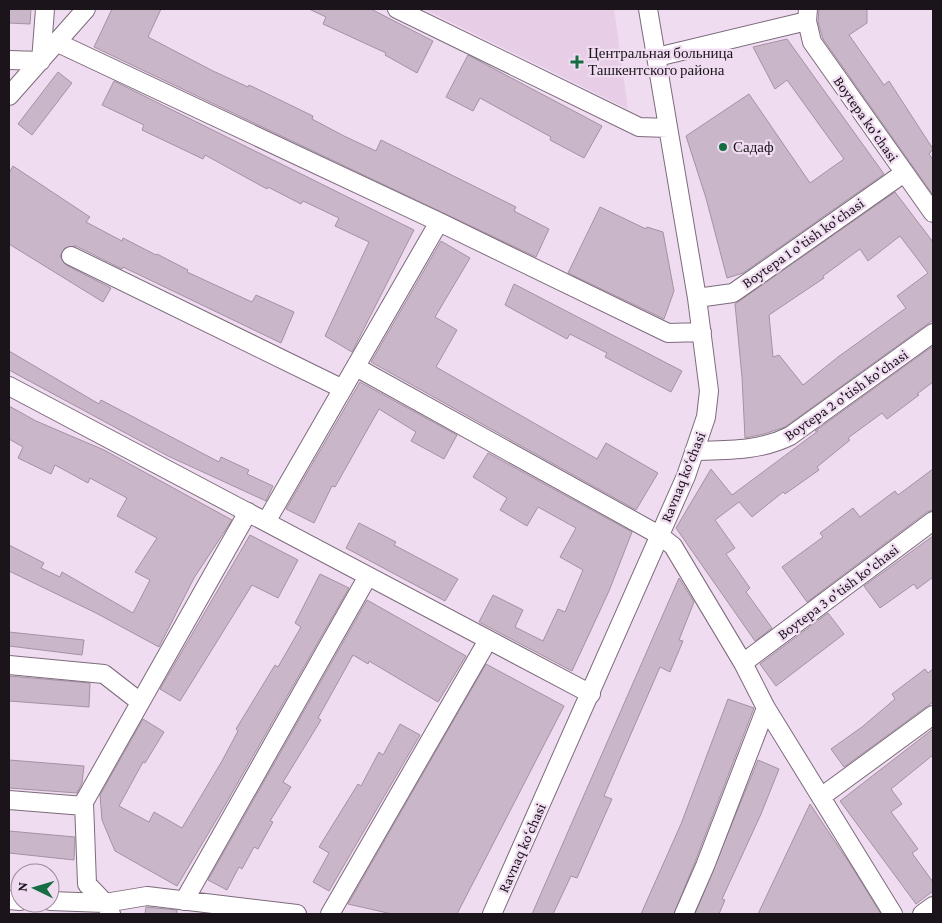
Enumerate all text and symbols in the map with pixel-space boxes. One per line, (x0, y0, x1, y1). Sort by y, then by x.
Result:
place label: Центральная больница Ташкентского района (588, 45, 734, 78)
marker: Центральная больница Ташкентского района (570, 55, 584, 69)
street label: Boytepa ko'chasi (830, 73, 901, 165)
place label: Садаф (733, 139, 774, 155)
marker: Садаф (717, 141, 729, 153)
street label: Boytepa 1 o'tish ko'chasi (739, 195, 868, 292)
street label: Boytepa 2 o'tish ko'chasi (781, 346, 911, 445)
street label: Ravnaq ko‘chasi (658, 429, 709, 525)
street label: Boytepa 3 o'tish ko'chasi (774, 541, 902, 643)
street label: Ravnaq ko‘chasi (495, 801, 550, 895)
north arrow (10, 863, 60, 913)
text: N (14, 881, 30, 892)

